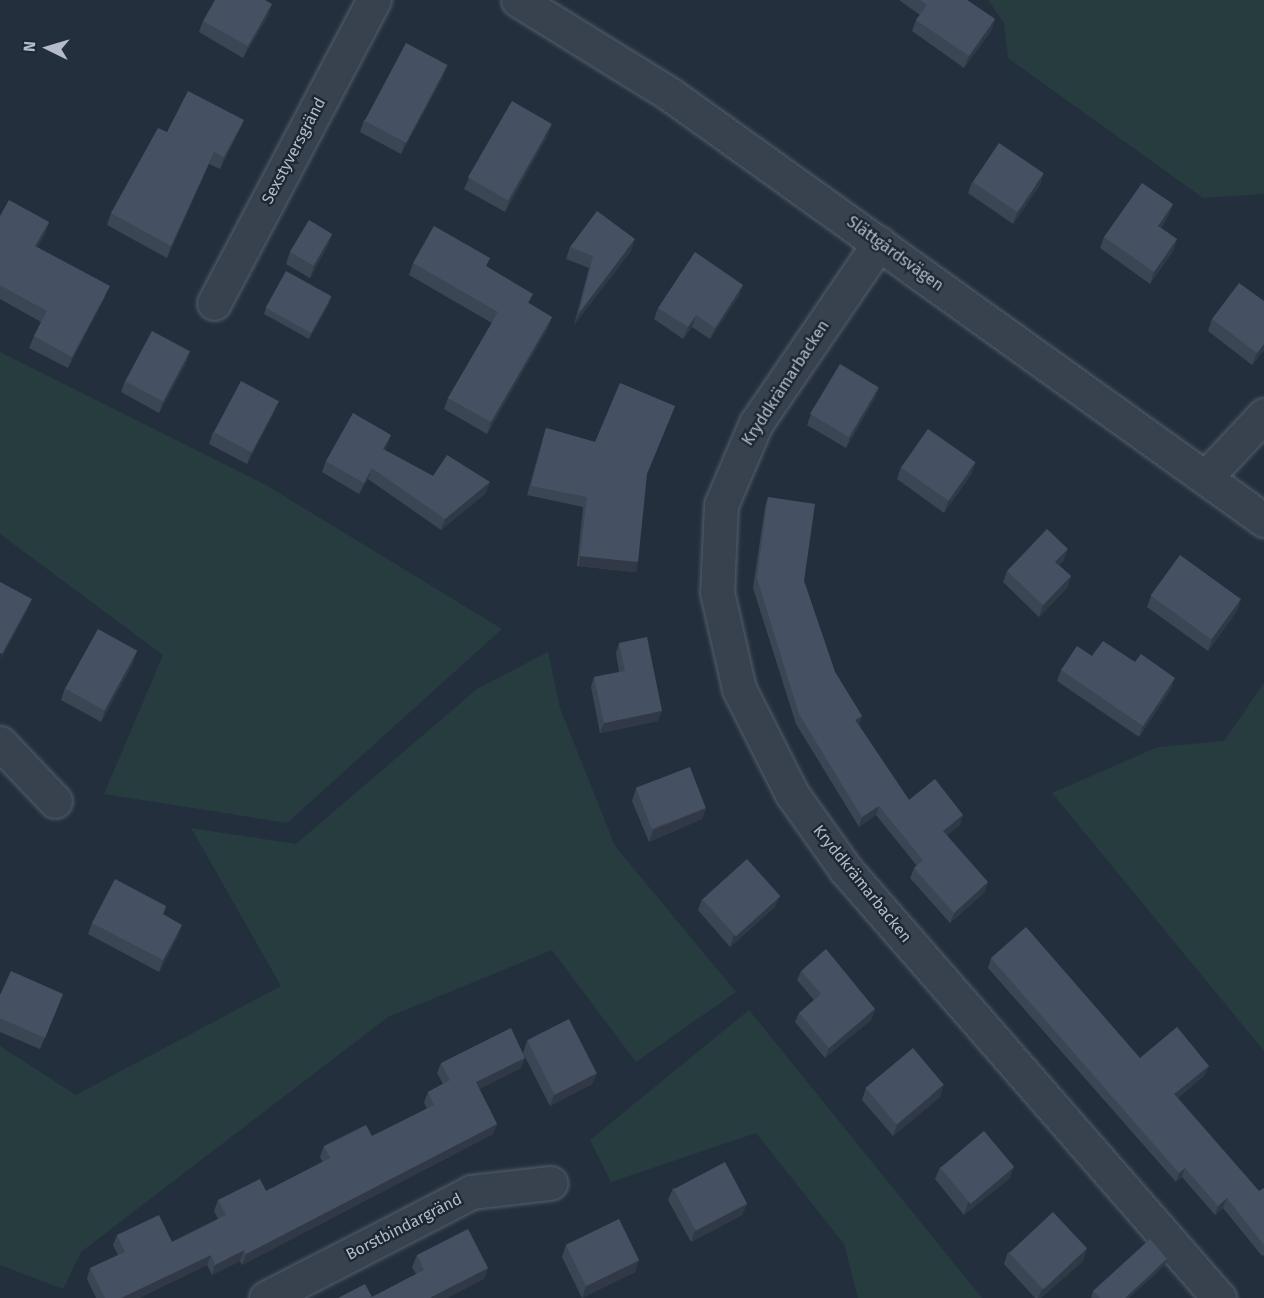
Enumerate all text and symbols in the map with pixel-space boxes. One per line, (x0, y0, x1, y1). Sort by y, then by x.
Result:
north arrow (18, 18, 78, 78)
text: N (20, 40, 39, 53)
street label: Sexstyversgränd (258, 95, 330, 207)
street label: Slättgårdsvägen (843, 212, 947, 296)
street label: Kryddkrämarbacken (738, 317, 834, 449)
street label: Kryddkrämarbacken (809, 821, 915, 947)
street label: Borstbindargränd (343, 1190, 465, 1264)

